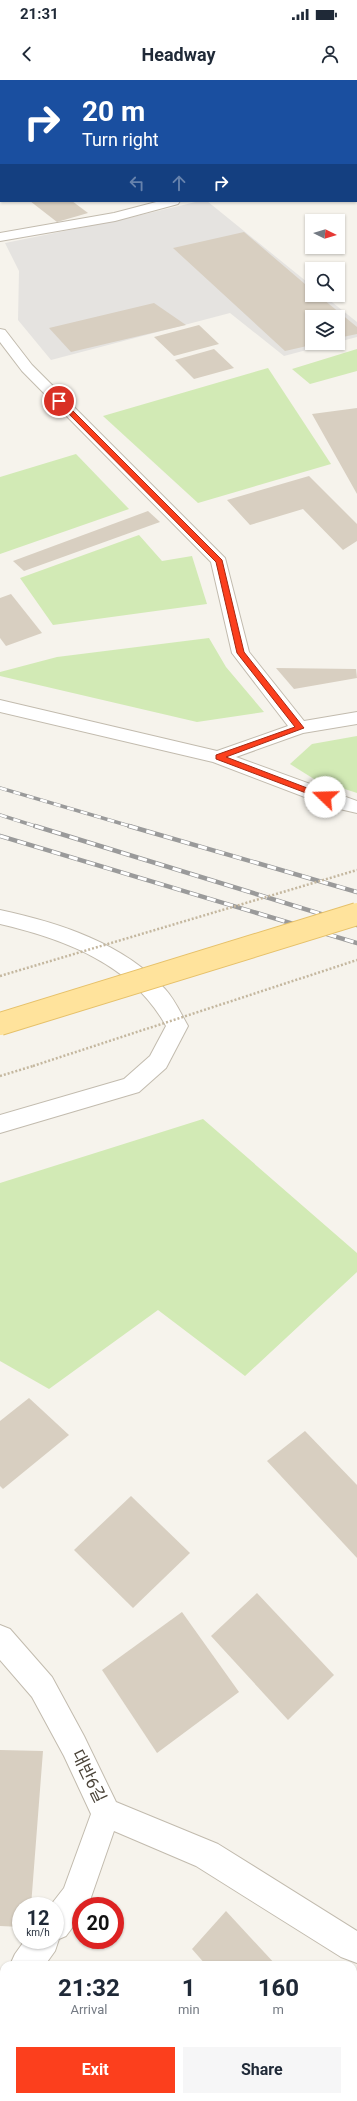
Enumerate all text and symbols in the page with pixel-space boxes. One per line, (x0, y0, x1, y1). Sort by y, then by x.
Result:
text: 21:31 (20, 5, 59, 23)
icon: back (16, 43, 38, 65)
icon: person (319, 43, 341, 65)
text: Headway (142, 44, 215, 65)
text: 20 m (82, 95, 145, 128)
icon: right (16, 96, 68, 148)
text: Turn right (82, 129, 159, 150)
icon: left (126, 172, 148, 194)
icon: ahead (168, 172, 190, 194)
icon: right (210, 172, 232, 194)
north arrow (305, 214, 345, 254)
map controls (305, 214, 345, 350)
button: search (305, 262, 345, 302)
button: layers (305, 310, 345, 350)
pin (42, 384, 76, 418)
icon: arrive (48, 390, 70, 412)
position arrow (304, 776, 346, 818)
street label: 대반6길 (68, 1746, 110, 1806)
speed limit sign: 20 (72, 1897, 124, 1949)
text: 12 (27, 1906, 49, 1930)
text: km/h (26, 1927, 50, 1938)
text: 21:32 (58, 1974, 120, 2002)
text: 1 (182, 1974, 196, 2002)
text: 160 (258, 1974, 299, 2002)
text: Arrival (70, 2002, 107, 2017)
text: min (178, 2002, 200, 2017)
text: m (273, 2002, 284, 2017)
button: Exit (16, 2047, 175, 2093)
button: Share (183, 2047, 341, 2093)

